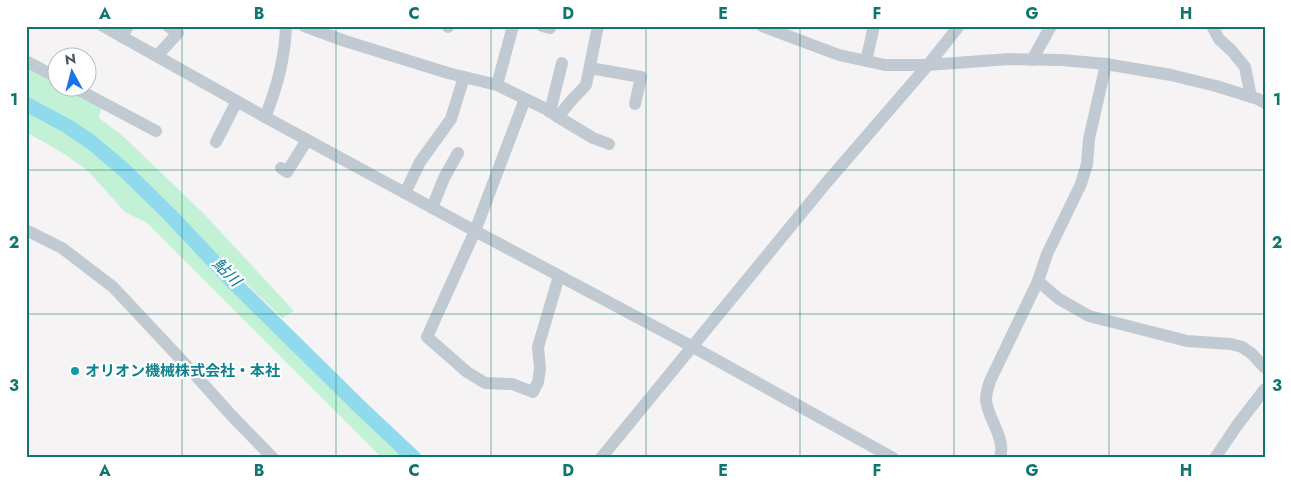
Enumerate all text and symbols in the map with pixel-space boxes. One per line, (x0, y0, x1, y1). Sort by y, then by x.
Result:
text: A (98, 2, 111, 25)
text: B (254, 2, 264, 25)
text: C (408, 2, 420, 25)
text: D (562, 2, 574, 25)
text: E (718, 2, 728, 25)
text: F (873, 2, 881, 25)
text: G (1025, 2, 1039, 25)
text: H (1180, 2, 1192, 25)
north arrow (48, 48, 98, 98)
text: N (64, 48, 77, 70)
text: 1 (10, 88, 18, 111)
text: 1 (1273, 88, 1281, 111)
text: 2 (9, 231, 19, 254)
text: 2 (1272, 231, 1282, 254)
water label: 鮎川 (208, 253, 248, 293)
place label: オリオン機械株式会社・本社 (85, 360, 280, 382)
marker: オリオン機械株式会社・本社 (69, 365, 81, 377)
text: 3 (9, 374, 19, 397)
text: 3 (1272, 374, 1282, 397)
text: A (98, 459, 111, 482)
text: B (254, 459, 264, 482)
text: C (408, 459, 420, 482)
text: D (562, 459, 574, 482)
text: E (718, 459, 728, 482)
text: F (873, 459, 881, 482)
text: G (1025, 459, 1039, 482)
text: H (1180, 459, 1192, 482)

